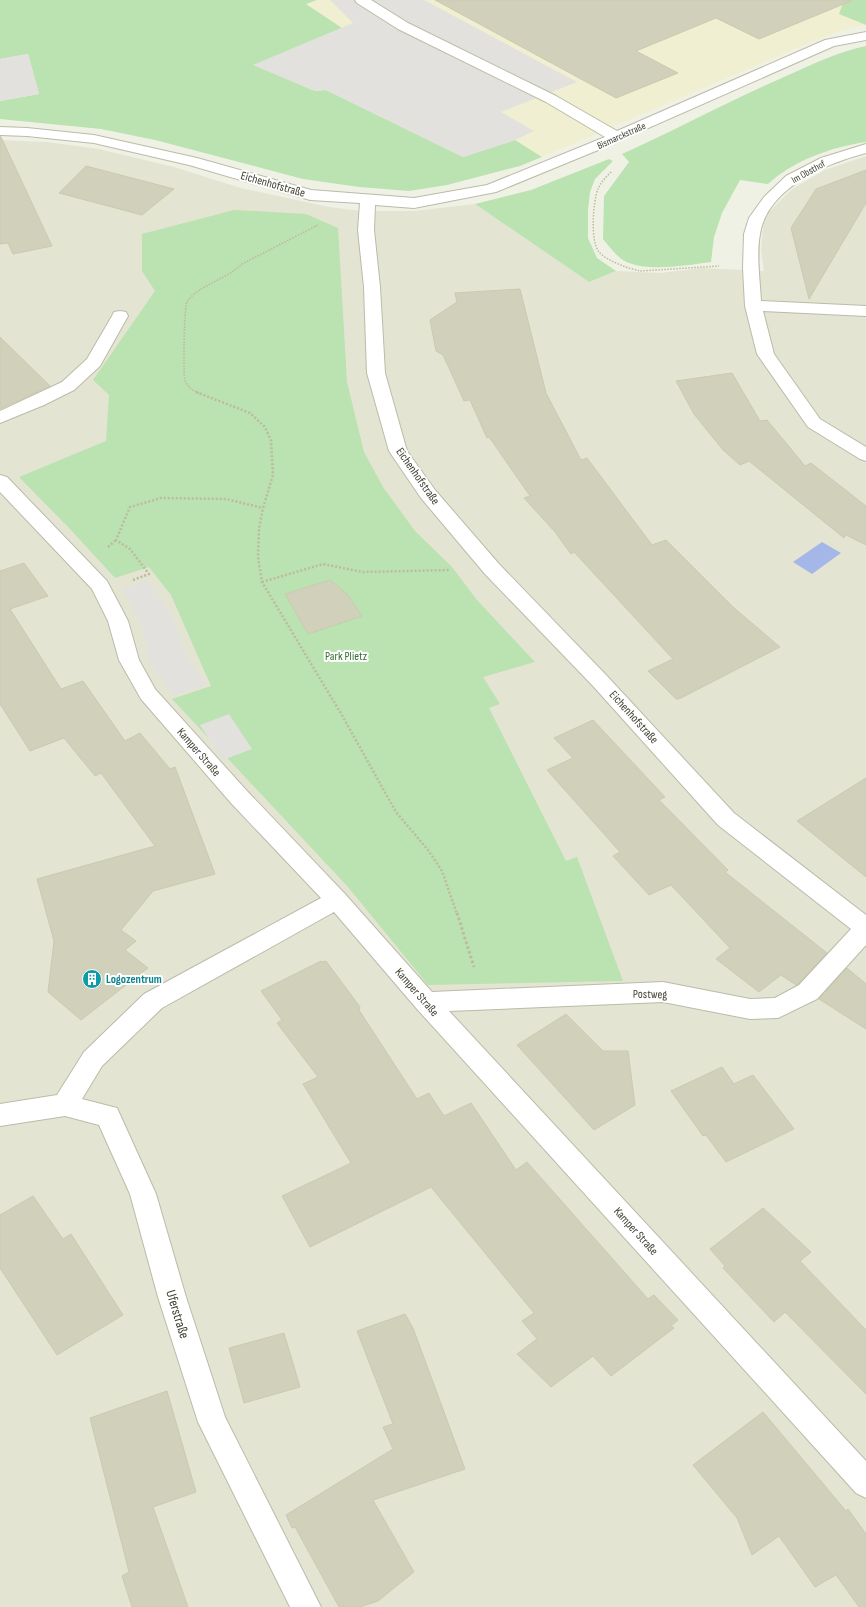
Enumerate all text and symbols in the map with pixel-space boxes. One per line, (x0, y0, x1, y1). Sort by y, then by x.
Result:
street label: Bismarckstraße (595, 120, 648, 152)
street label: Im Obsthof (789, 158, 828, 186)
street label: Eichenhofstraße (239, 168, 307, 201)
street label: Eichenhofstraße (392, 445, 443, 508)
park label: Park Plietz (325, 649, 368, 664)
street label: Eichenhofstraße (606, 688, 662, 747)
street label: Kamper Straße (173, 725, 224, 780)
street label: Kamper Straße (391, 965, 442, 1020)
building icon: Logozentrum (81, 968, 103, 990)
place label: Logozentrum (106, 972, 162, 987)
street label: Postweg (633, 987, 667, 1002)
street label: Kamper Straße (610, 1204, 661, 1259)
street label: Uferstraße (162, 1288, 193, 1341)

